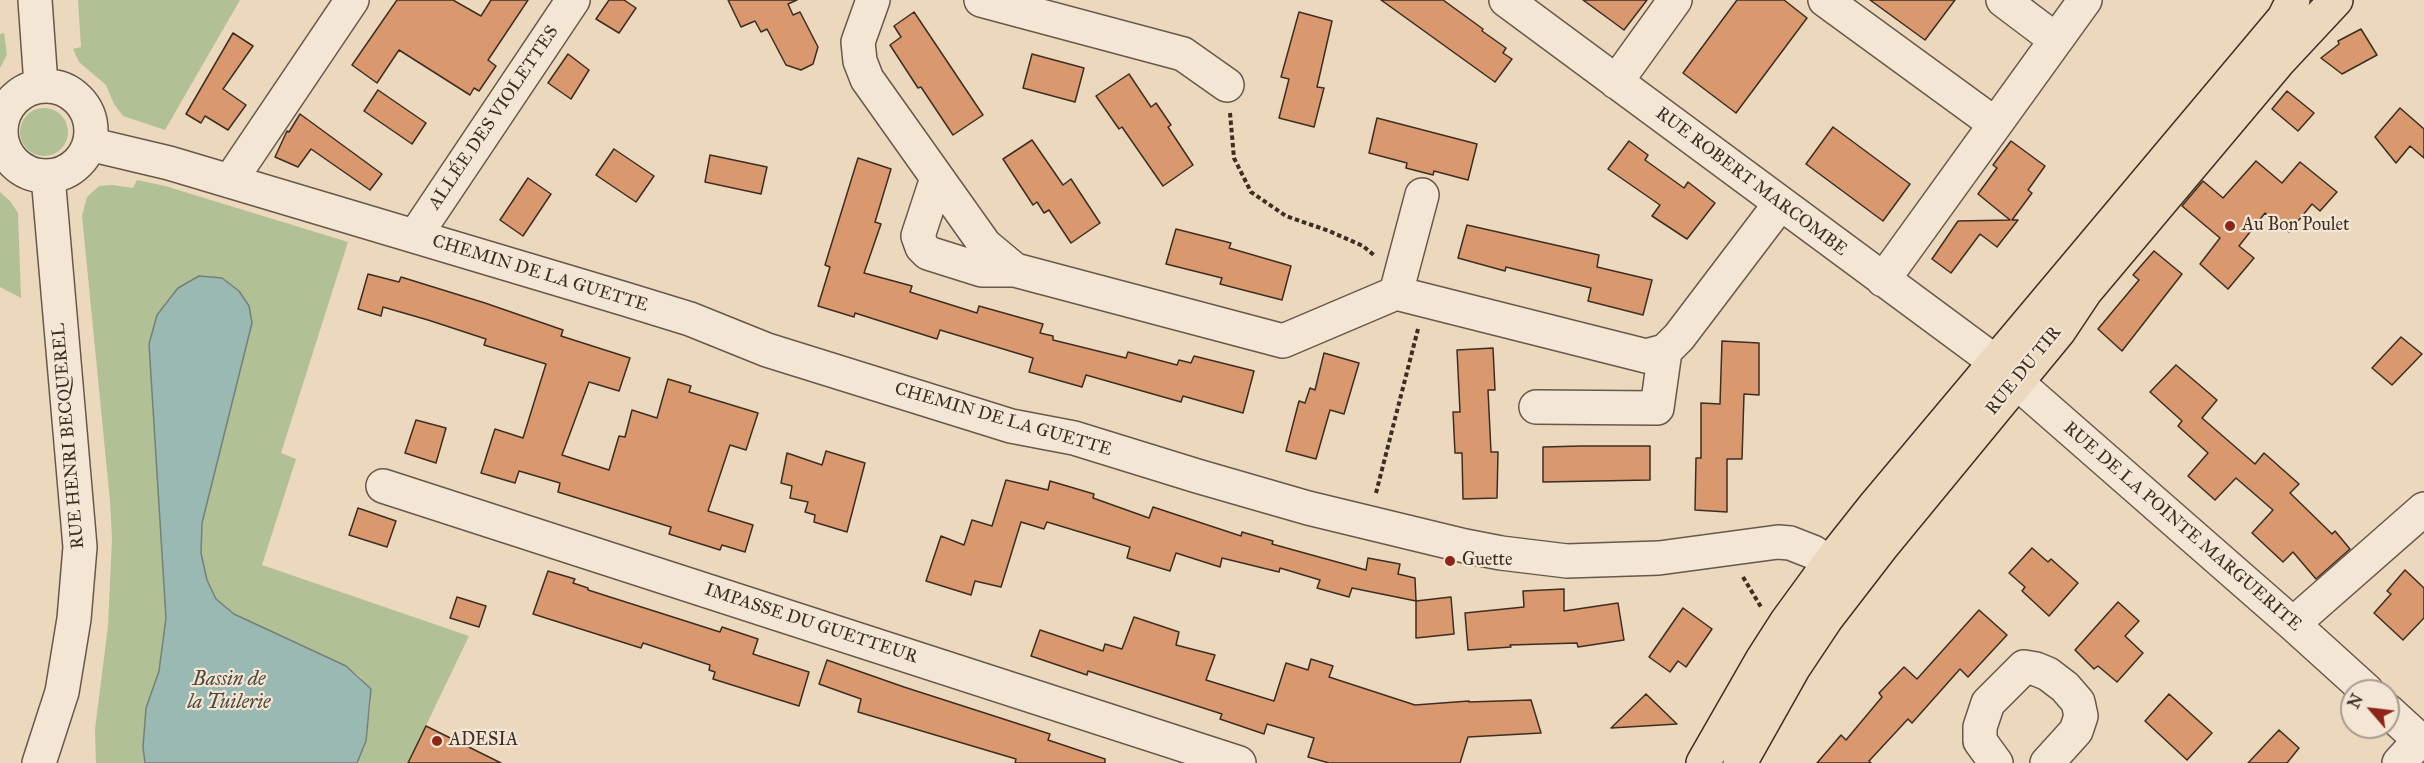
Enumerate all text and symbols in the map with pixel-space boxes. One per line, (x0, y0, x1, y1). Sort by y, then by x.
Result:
street label: ALLÉE DES VIOLETTES (424, 22, 564, 214)
street label: RUE ROBERT MARCOMBE (1651, 103, 1851, 261)
place label: Au Bon Poulet (2242, 215, 2349, 237)
marker: Au Bon Poulet (2223, 219, 2237, 233)
street label: CHEMIN DE LA GUETTE (429, 231, 651, 317)
street label: RUE HENRI BECQUEREL (48, 322, 90, 550)
street label: RUE DU TIR (1982, 322, 2066, 420)
street label: CHEMIN DE LA GUETTE (892, 379, 1114, 461)
street label: RUE DE LA POINTE MARGUERITE (2059, 418, 2305, 636)
place label: Guette (1462, 550, 1512, 572)
marker: Guette (1443, 554, 1457, 568)
street label: IMPASSE DU GUETTEUR (702, 579, 920, 669)
water label: Bassin de la Tuilerie (188, 668, 270, 715)
north arrow (2340, 679, 2400, 739)
text: N (2344, 691, 2367, 712)
place label: ADESIA (449, 730, 518, 752)
marker: ADESIA (430, 734, 444, 748)

